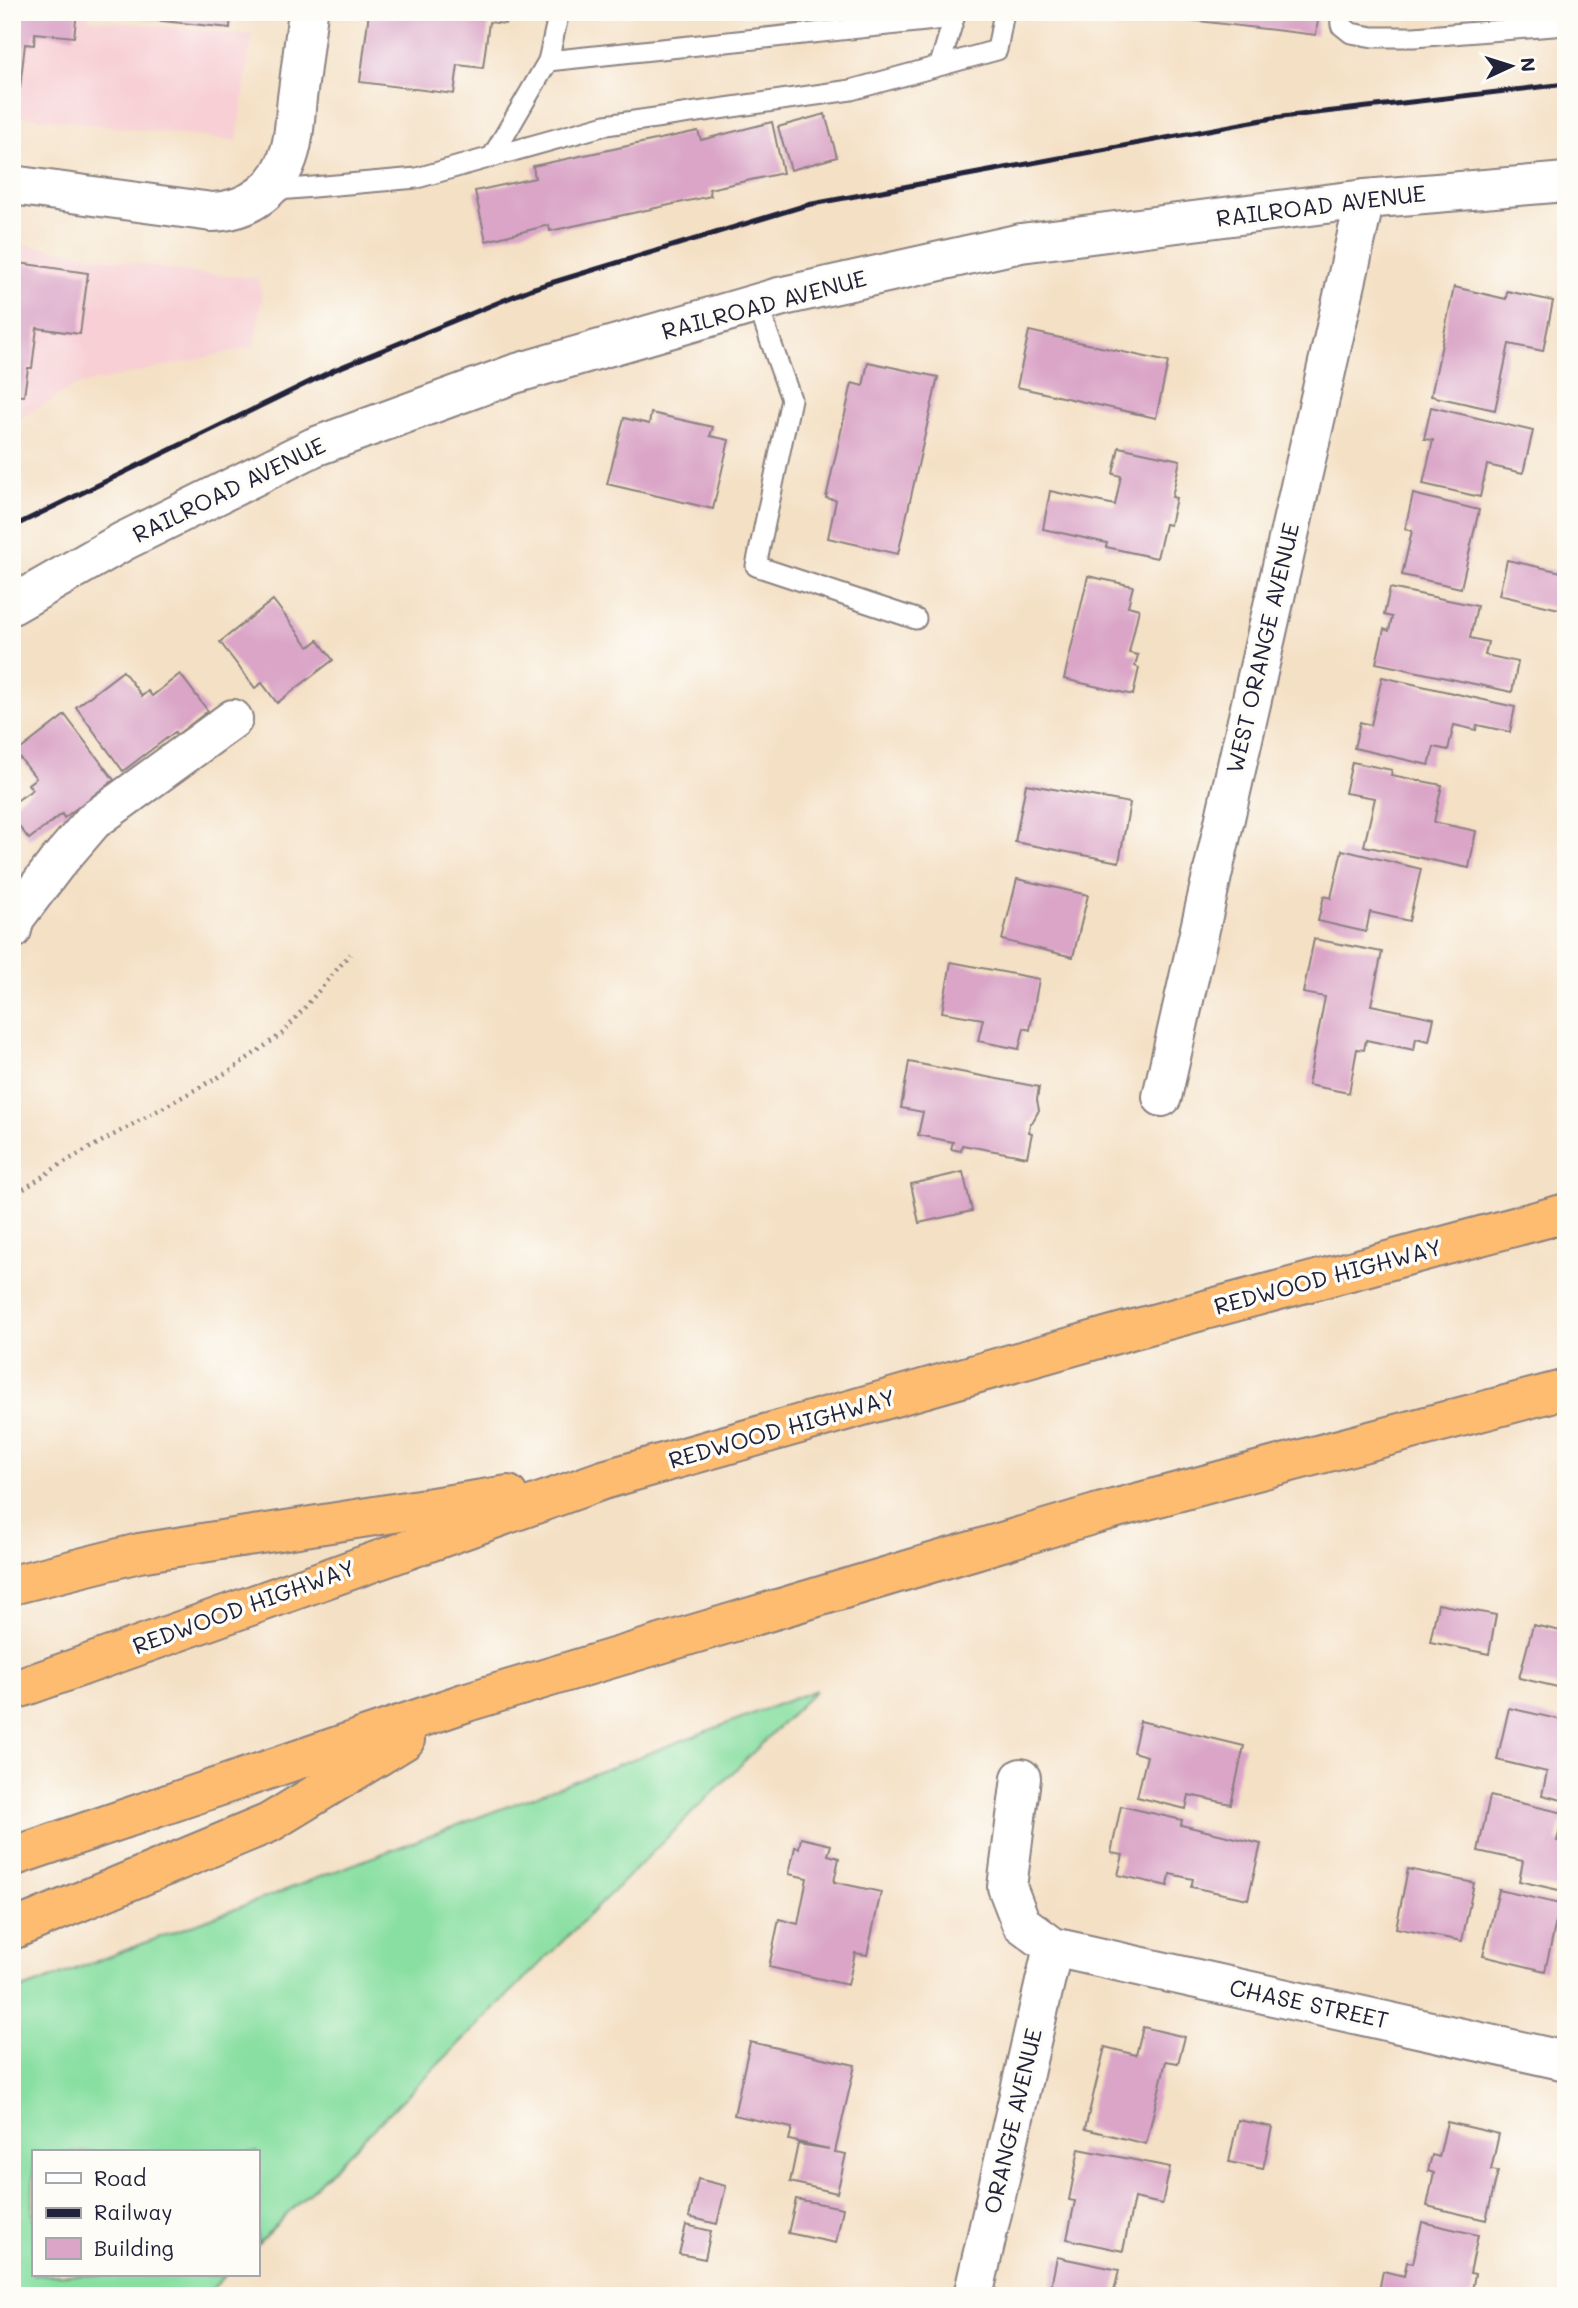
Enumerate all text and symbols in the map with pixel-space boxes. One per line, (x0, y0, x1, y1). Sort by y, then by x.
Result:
north arrow (1476, 32, 1546, 102)
text: N (1515, 57, 1541, 73)
street label: RAILROAD AVENUE (1214, 177, 1427, 233)
street label: RAILROAD AVENUE (658, 262, 869, 346)
street label: RAILROAD AVENUE (127, 429, 330, 549)
street label: WEST ORANGE AVENUE (1219, 520, 1305, 776)
street label: REDWOOD HIGHWAY (1211, 1231, 1445, 1321)
street label: REDWOOD HIGHWAY (665, 1381, 899, 1475)
street label: REDWOOD HIGHWAY (128, 1552, 359, 1660)
street label: CHASE STREET (1227, 1972, 1392, 2035)
street label: ORANGE AVENUE (976, 2025, 1048, 2216)
legend (32, 2150, 259, 2276)
text: Road (94, 2164, 146, 2191)
text: Railway (94, 2198, 173, 2225)
text: Building (94, 2234, 174, 2261)

